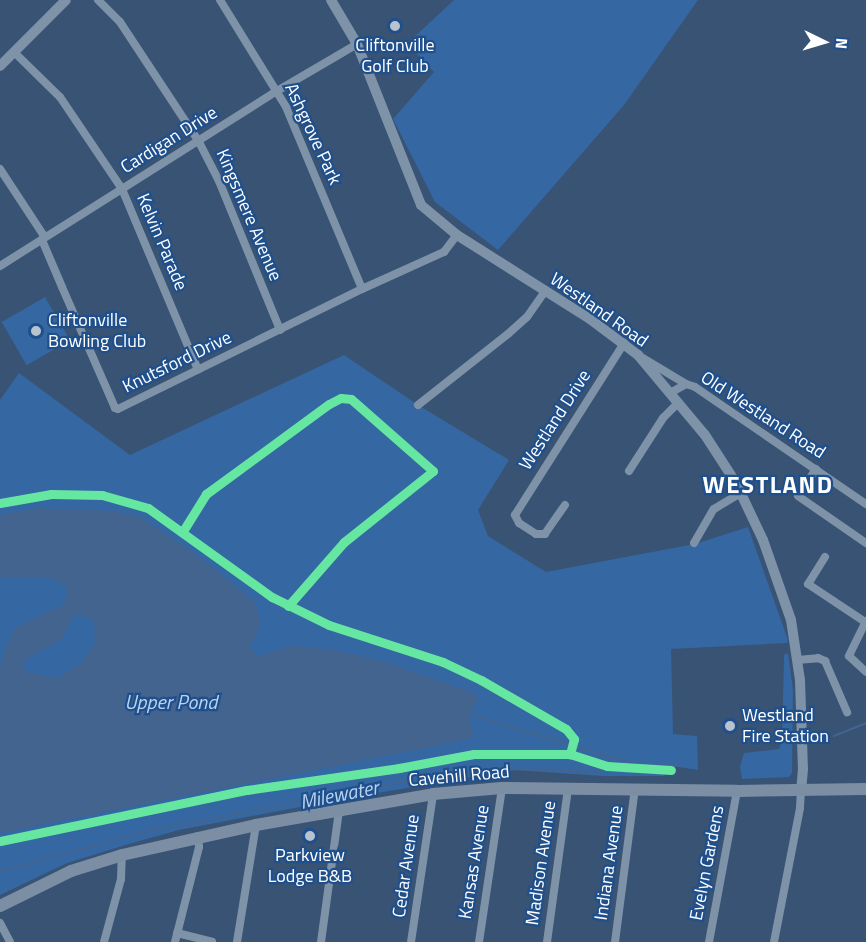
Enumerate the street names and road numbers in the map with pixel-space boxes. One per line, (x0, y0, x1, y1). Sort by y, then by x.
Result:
street label: Ashgrove Park (280, 80, 346, 188)
street label: Cardigan Drive (117, 102, 221, 178)
street label: Kingsmere Avenue (212, 146, 286, 284)
street label: Kelvin Parade (132, 190, 192, 294)
street label: Westland Road (546, 268, 652, 352)
street label: Knutsford Drive (119, 326, 235, 398)
street label: Westland Drive (515, 366, 595, 474)
street label: Old Westland Road (697, 367, 829, 463)
street label: Cavehill Road (408, 761, 510, 791)
street label: Madison Avenue (522, 799, 560, 927)
street label: Kansas Avenue (454, 804, 494, 920)
street label: Indiana Avenue (590, 804, 628, 922)
street label: Evelyn Gardens (685, 804, 729, 922)
street label: Cedar Avenue (388, 813, 424, 919)

